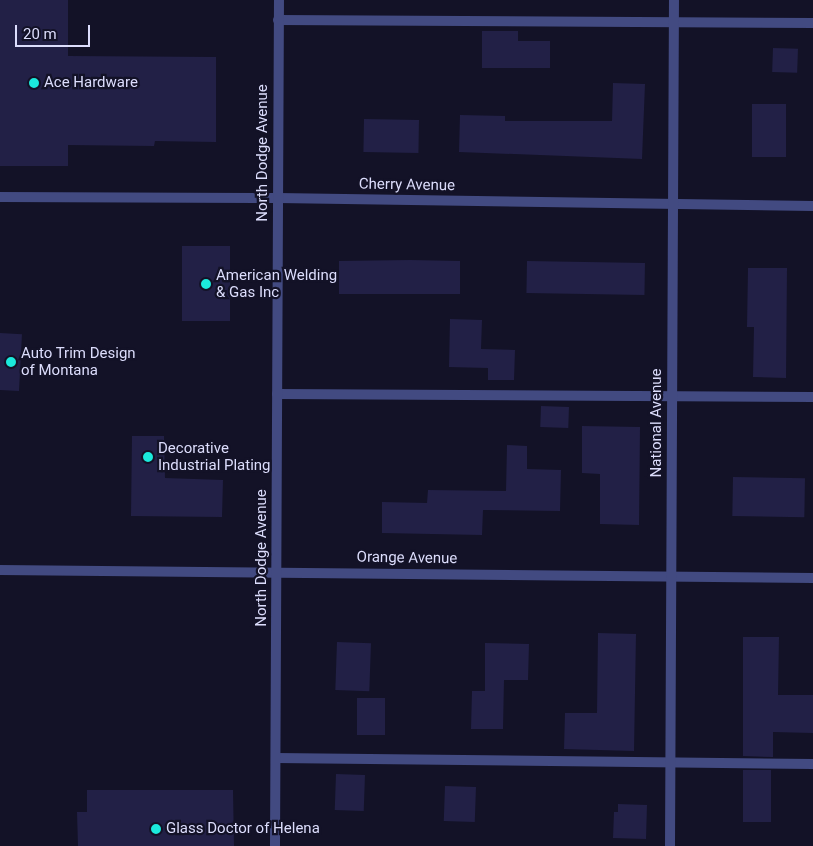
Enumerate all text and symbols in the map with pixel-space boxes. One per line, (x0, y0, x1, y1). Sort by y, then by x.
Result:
scale bar (18, 15, 92, 47)
text: 20 m (23, 25, 57, 43)
place label: Ace Hardware (44, 74, 138, 92)
marker: Ace Hardware (28, 77, 40, 89)
street label: North Dodge Avenue (254, 84, 272, 222)
street label: Cherry Avenue (359, 175, 455, 195)
place label: American Welding & Gas Inc (216, 266, 337, 301)
marker: American Welding & Gas Inc (200, 278, 212, 290)
place label: Auto Trim Design of Montana (21, 344, 136, 379)
marker: Auto Trim Design of Montana (5, 356, 17, 368)
street label: National Avenue (648, 369, 666, 477)
place label: Decorative Industrial Plating (158, 439, 271, 474)
marker: Decorative Industrial Plating (142, 451, 154, 463)
street label: North Dodge Avenue (253, 489, 271, 627)
street label: Orange Avenue (357, 548, 457, 568)
place label: Glass Doctor of Helena (166, 820, 320, 838)
marker: Glass Doctor of Helena (150, 823, 162, 835)

